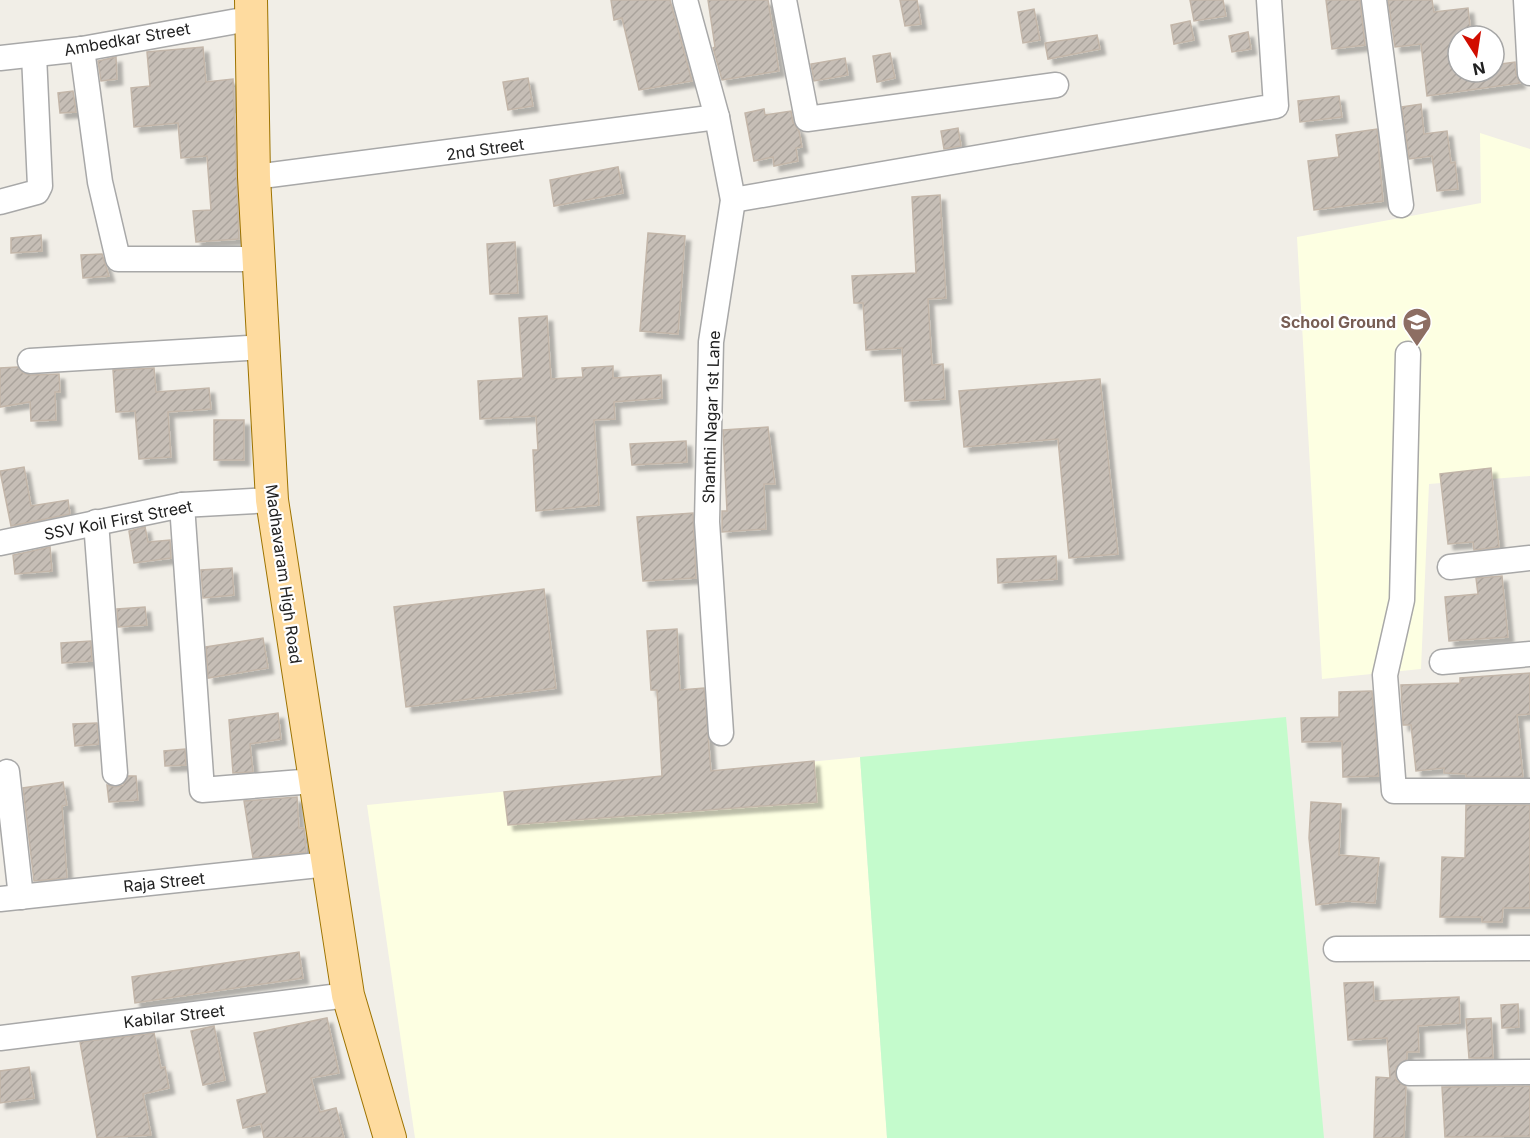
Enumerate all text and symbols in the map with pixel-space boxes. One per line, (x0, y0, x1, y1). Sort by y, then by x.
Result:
street label: Ambedkar Street (63, 18, 191, 60)
north arrow (1446, 24, 1506, 84)
text: N (1471, 58, 1487, 80)
street label: 2nd Street (445, 134, 525, 164)
school or university icon: School Ground (1401, 306, 1433, 348)
place label: School Ground (1280, 312, 1396, 332)
street label: Shanthi Nagar 1st Lane (698, 330, 724, 504)
street label: Madhavaram High Road (262, 483, 306, 665)
street label: SSV Koil First Street (42, 496, 194, 544)
street label: Raja Street (122, 868, 206, 896)
street label: Kabilar Street (122, 1000, 226, 1032)

